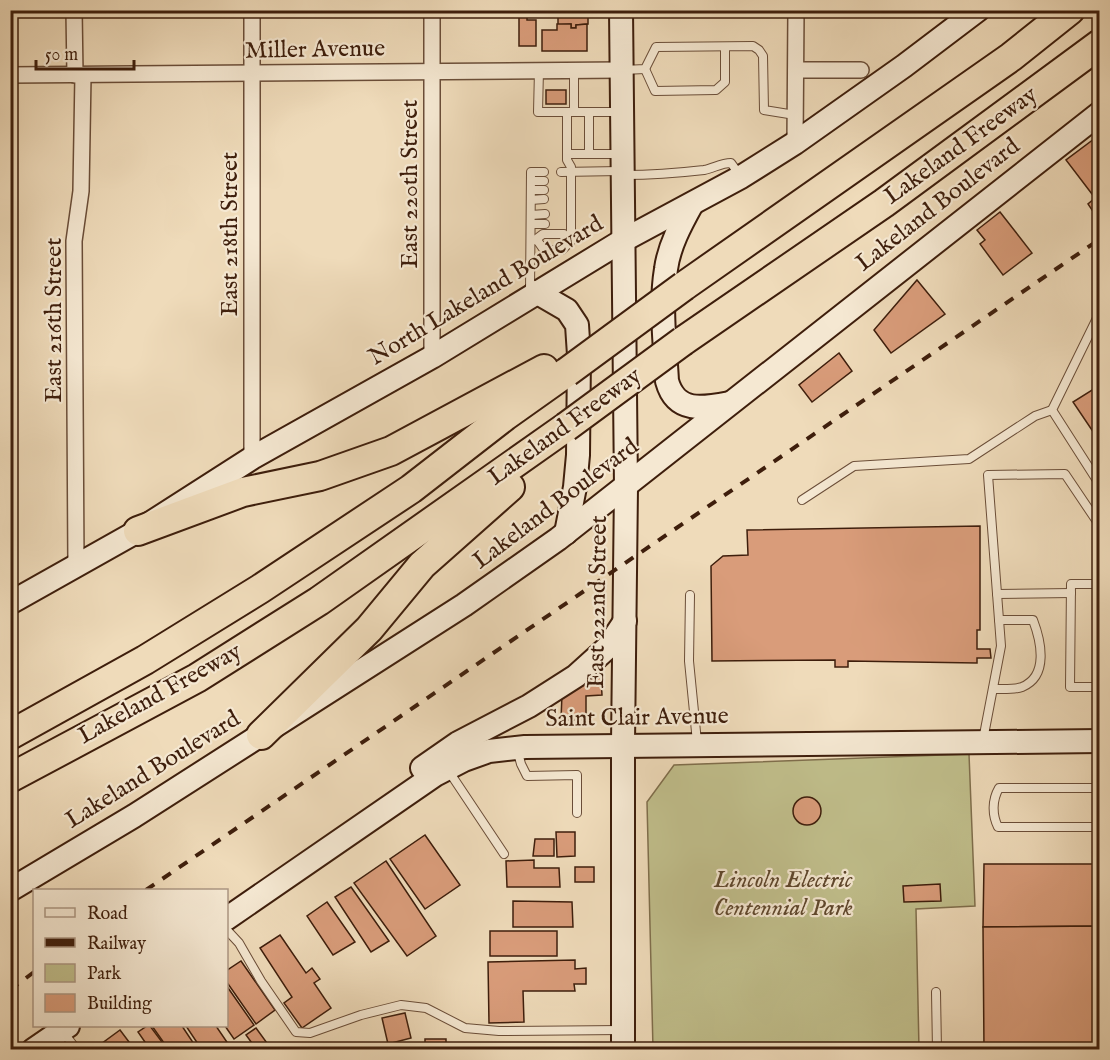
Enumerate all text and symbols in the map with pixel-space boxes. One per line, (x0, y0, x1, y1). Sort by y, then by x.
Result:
scale bar (36, 33, 134, 71)
street label: Miller Avenue (245, 33, 385, 67)
text: 50 m (45, 44, 78, 67)
street label: Lakeland Freeway (878, 80, 1044, 212)
street label: East 220th Street (395, 99, 426, 269)
street label: Lakeland Boulevard (850, 131, 1027, 279)
street label: East 218th Street (215, 152, 246, 316)
street label: North Lakeland Boulevard (363, 209, 609, 373)
street label: East 216th Street (39, 237, 70, 403)
street label: Lakeland Freeway (482, 361, 648, 493)
street label: Lakeland Boulevard (467, 431, 645, 577)
street label: East 222nd Street (581, 515, 615, 689)
street label: Lakeland Freeway (73, 636, 247, 752)
street label: Saint Clair Avenue (545, 701, 729, 735)
street label: Lakeland Boulevard (60, 704, 246, 836)
park label: Lincoln Electric Centennial Park (713, 865, 853, 924)
legend (33, 889, 228, 1027)
text: Road (87, 903, 128, 926)
text: Railway (87, 933, 146, 956)
text: Park (87, 963, 122, 986)
text: Building (87, 993, 152, 1016)

